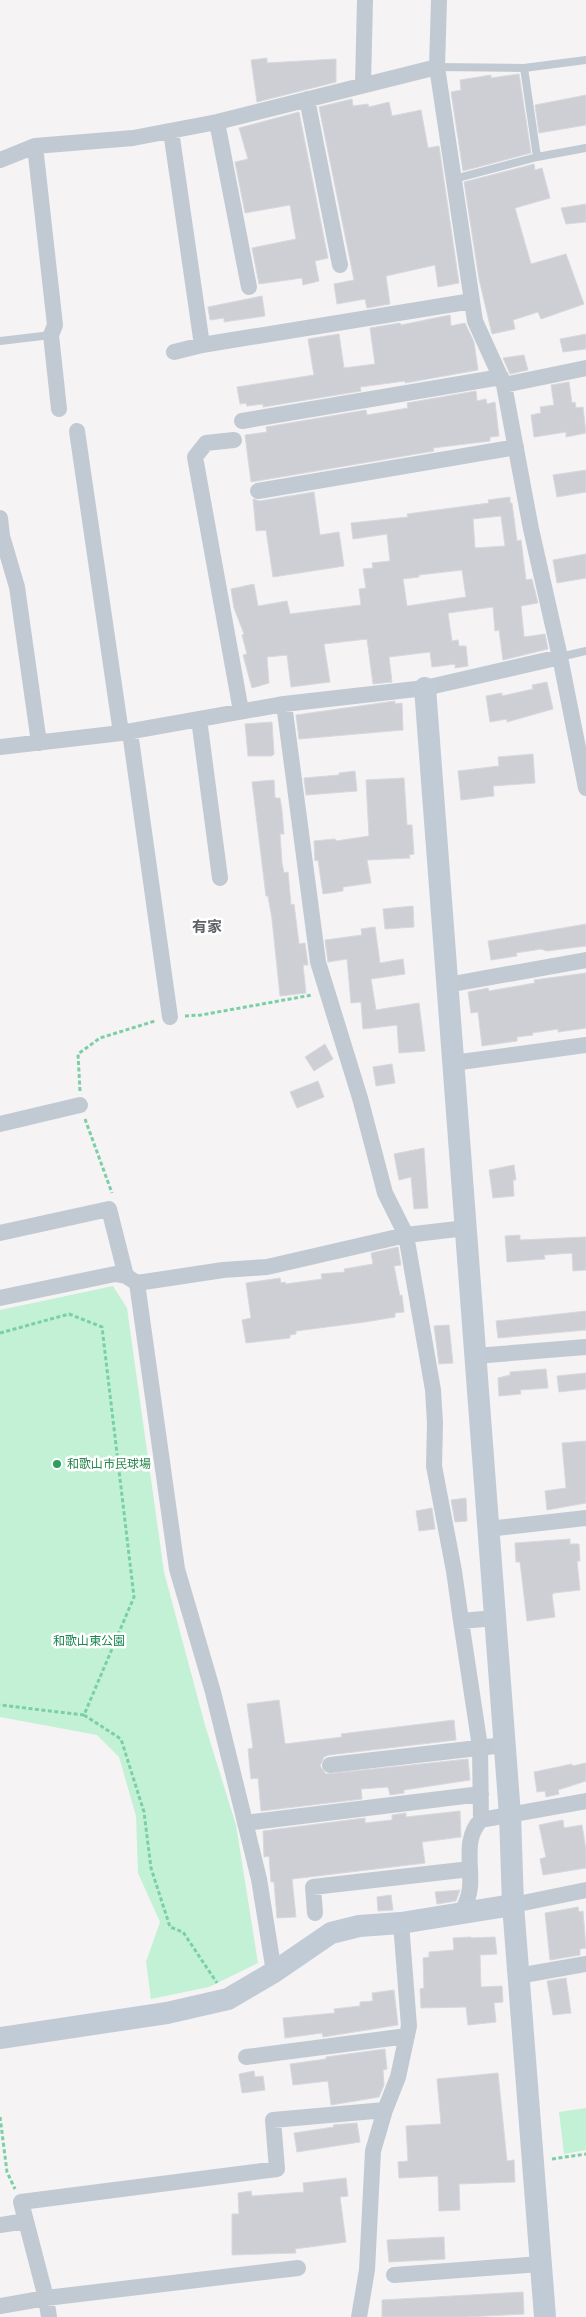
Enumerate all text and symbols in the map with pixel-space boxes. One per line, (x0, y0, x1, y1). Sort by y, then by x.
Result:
district label: 有家 (192, 916, 222, 937)
place label: 和歌山市民球場 (67, 1455, 151, 1472)
marker: 和歌山市民球場 (51, 1458, 63, 1470)
park label: 和歌山東公園 (53, 1632, 125, 1649)

